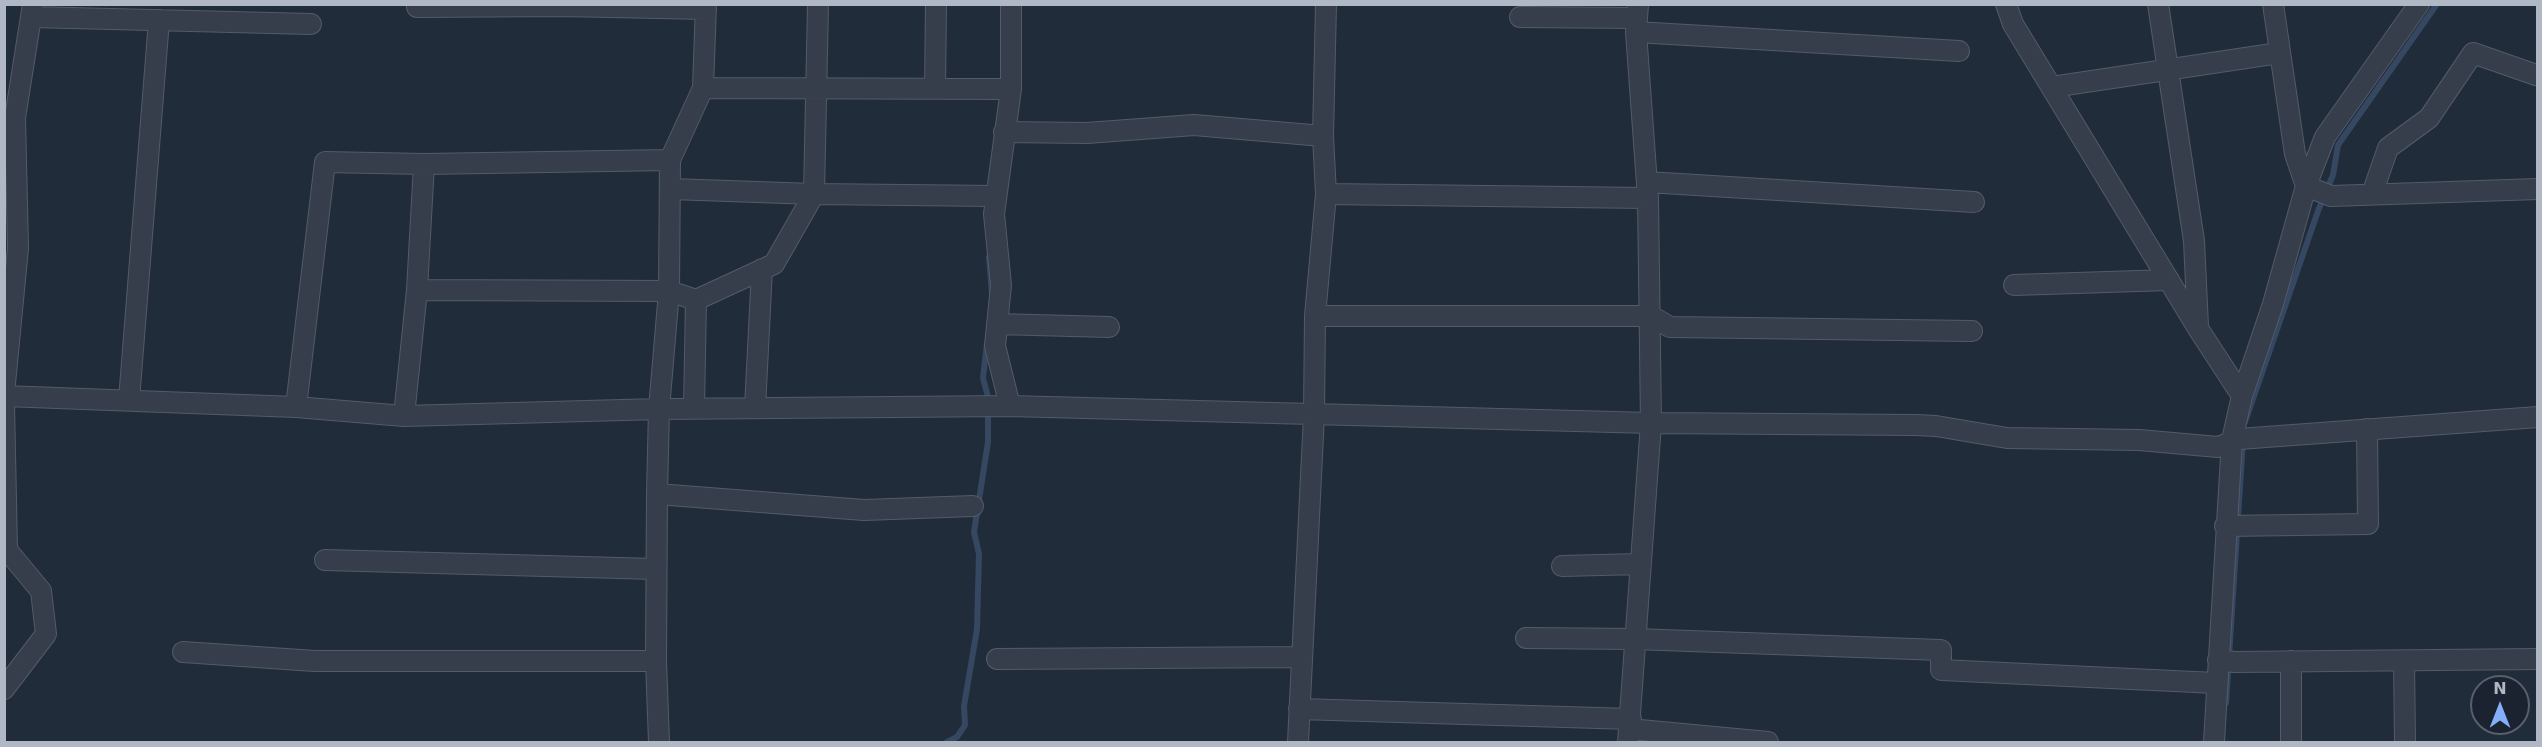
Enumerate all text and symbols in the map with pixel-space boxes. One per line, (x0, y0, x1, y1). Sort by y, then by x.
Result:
north arrow (2470, 675, 2530, 735)
text: N (2493, 679, 2507, 698)

